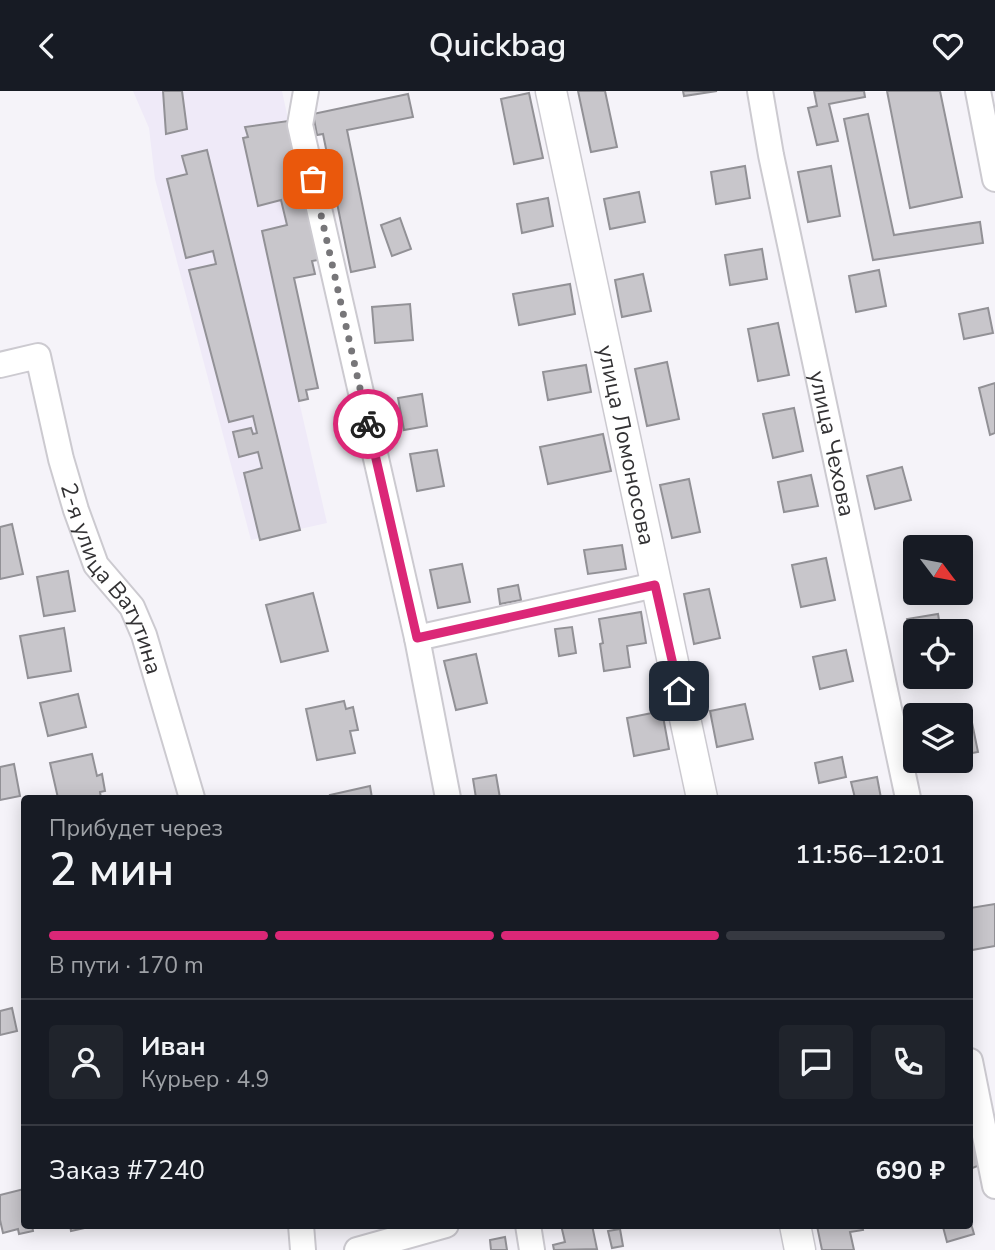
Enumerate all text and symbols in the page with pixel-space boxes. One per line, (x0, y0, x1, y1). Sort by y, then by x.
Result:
text: Quickbag (429, 24, 566, 67)
icon: back (28, 27, 66, 65)
icon: heart (929, 27, 967, 65)
pin (283, 149, 343, 209)
icon: bag (294, 160, 332, 198)
street label: улица Ломоносова (590, 342, 663, 548)
street label: улица Чехова (802, 368, 863, 519)
courier (333, 389, 403, 459)
icon: bike (349, 405, 387, 443)
street label: 2-я улица Ватутина (53, 479, 170, 678)
north arrow (903, 535, 973, 605)
map controls (903, 535, 973, 773)
button: locate (903, 619, 973, 689)
pin (649, 661, 709, 721)
icon: home (660, 672, 698, 710)
button: layers (903, 703, 973, 773)
text: Прибудет через (49, 813, 223, 844)
text: 11:56–12:01 (795, 837, 945, 872)
text: 2 мин (49, 838, 174, 901)
text: В пути · 170 m (49, 950, 204, 981)
button: person (49, 1025, 123, 1099)
button: chat (779, 1025, 853, 1099)
button: phone (871, 1025, 945, 1099)
text: Иван (141, 1029, 206, 1064)
text: Курьер · 4.9 (141, 1064, 269, 1095)
text: Заказ #7240 (49, 1153, 205, 1188)
text: 690 ₽ (876, 1153, 945, 1188)

